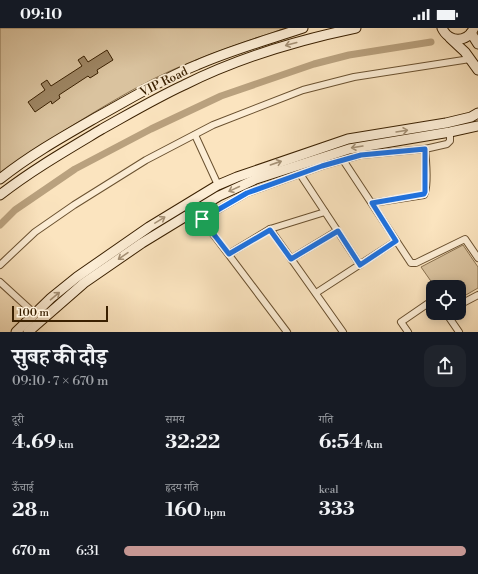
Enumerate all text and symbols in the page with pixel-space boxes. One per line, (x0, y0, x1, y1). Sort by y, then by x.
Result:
text: 09:10 (20, 5, 62, 24)
one-way arrow (285, 41, 298, 48)
street label: VIP Road (137, 64, 191, 100)
one-way arrow (395, 126, 408, 134)
one-way arrow (351, 143, 364, 151)
one-way arrow (270, 159, 282, 167)
one-way arrow (228, 186, 240, 193)
pin (185, 202, 219, 236)
icon: arrive (191, 208, 213, 230)
one-way arrow (154, 216, 166, 224)
one-way arrow (118, 252, 129, 260)
map controls (426, 280, 466, 320)
button: locate (426, 280, 466, 320)
one-way arrow (49, 291, 60, 300)
scale bar (12, 304, 108, 323)
text: 100 m (18, 306, 49, 320)
text: सुबह की दौड़ (12, 344, 107, 371)
button: share (424, 345, 466, 387)
text: 09:10 · 7 × 670 m (12, 373, 108, 389)
text: दूरी (12, 413, 24, 427)
text: समय (165, 413, 185, 427)
text: गति (319, 413, 333, 427)
text: 4.69 (12, 430, 56, 455)
text: 32:22 (165, 430, 220, 455)
text: 6:54 (319, 430, 363, 455)
text: km (56, 438, 74, 452)
text: /km (363, 438, 383, 452)
text: ऊँचाई (12, 481, 34, 495)
text: हृदय गति (165, 481, 198, 495)
text: kcal (319, 483, 339, 497)
text: 333 (319, 497, 355, 522)
text: 28 (12, 498, 37, 523)
text: 160 (165, 498, 201, 523)
text: m (37, 506, 49, 520)
text: bpm (201, 506, 226, 520)
text: 670 m (12, 543, 50, 559)
text: 6:31 (76, 543, 99, 559)

